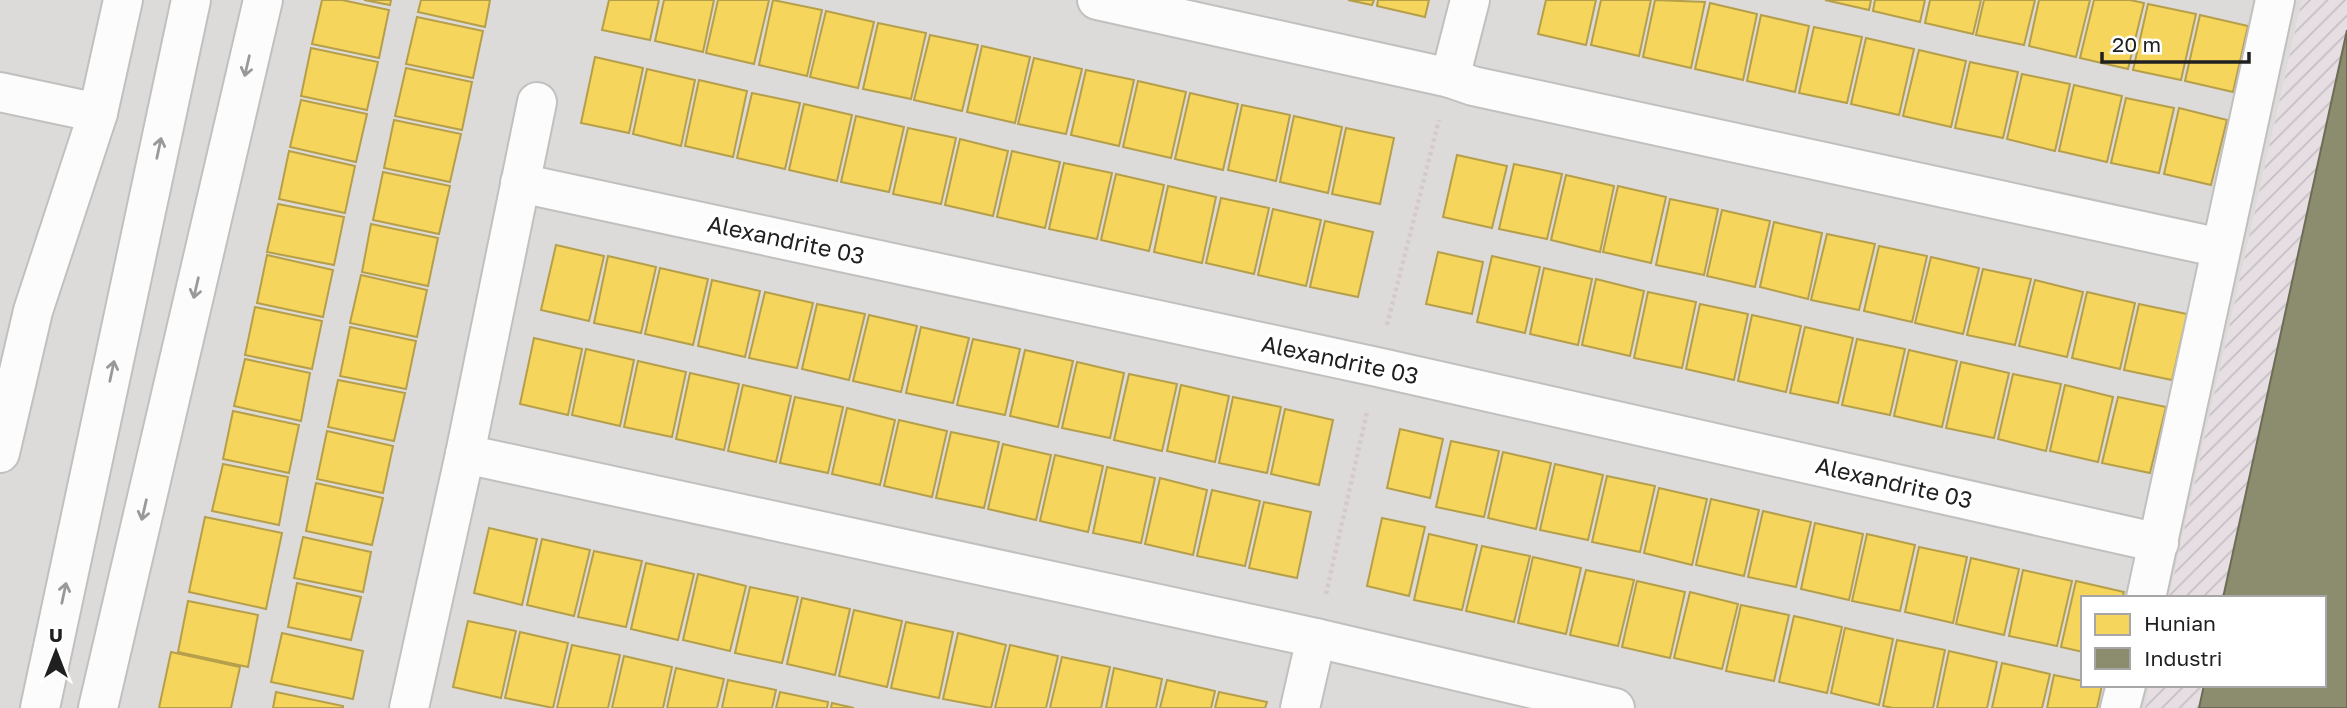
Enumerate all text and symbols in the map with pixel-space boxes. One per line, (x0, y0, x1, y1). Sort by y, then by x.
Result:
scale bar (2102, 21, 2249, 65)
text: 20 m (2112, 31, 2161, 57)
one-way arrow (240, 55, 253, 77)
one-way arrow (153, 137, 167, 160)
street label: Alexandrite 03 (705, 209, 867, 269)
one-way arrow (188, 276, 202, 299)
street label: Alexandrite 03 (1259, 329, 1421, 389)
one-way arrow (105, 360, 119, 383)
street label: Alexandrite 03 (1813, 450, 1975, 514)
one-way arrow (137, 498, 150, 521)
one-way arrow (58, 582, 72, 605)
legend (2081, 596, 2326, 687)
text: Hunian (2144, 610, 2216, 636)
north arrow (21, 617, 91, 687)
text: U (49, 623, 63, 646)
text: Industri (2144, 645, 2222, 671)

